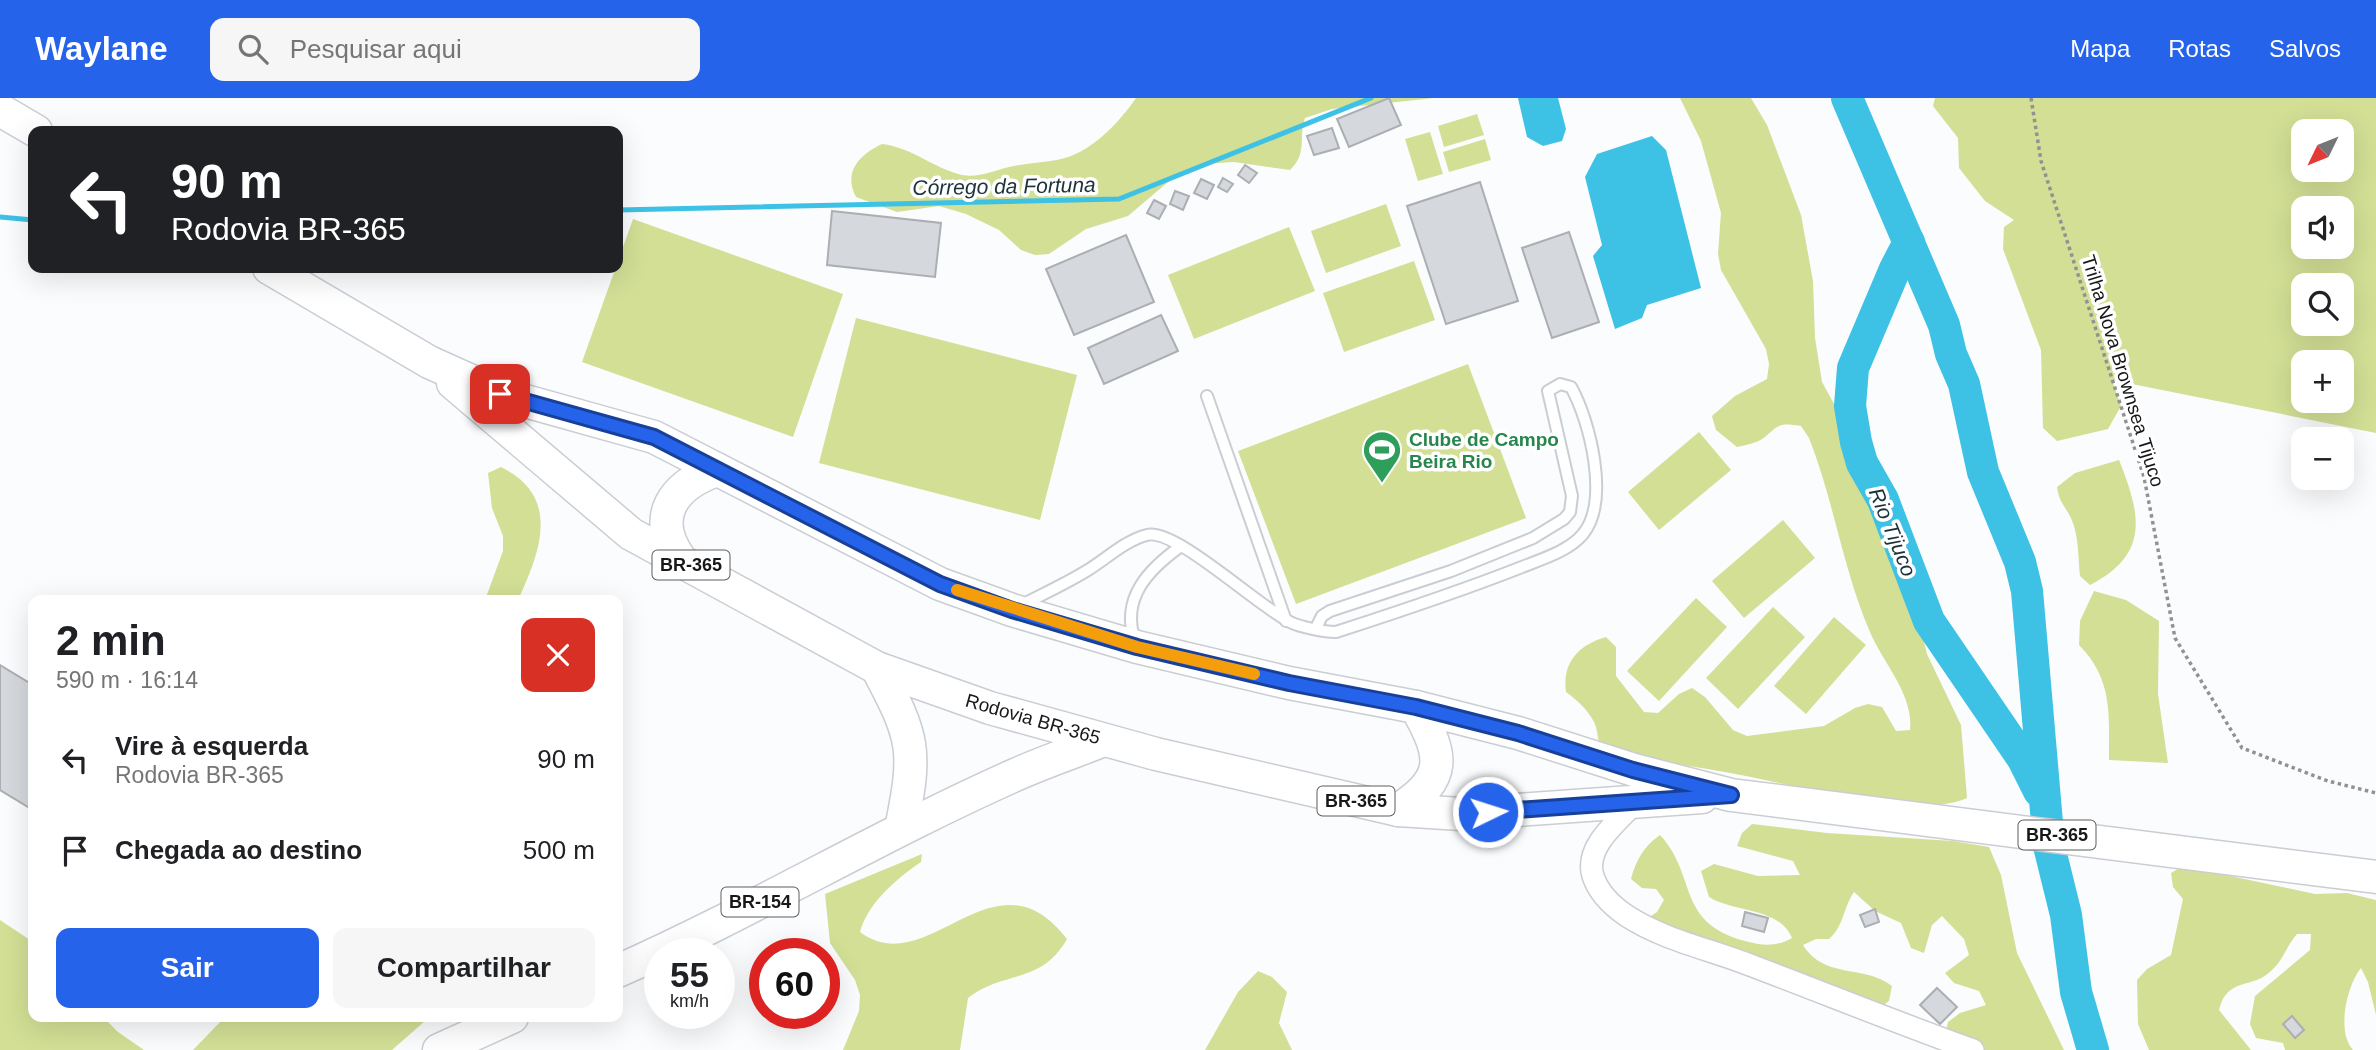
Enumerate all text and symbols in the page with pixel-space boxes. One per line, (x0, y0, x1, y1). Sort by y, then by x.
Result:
search box (210, 18, 700, 81)
text: Waylane (35, 30, 168, 67)
icon: search (234, 30, 272, 68)
text: Pesquisar aqui (290, 34, 462, 64)
text: Mapa (2070, 35, 2130, 62)
text: Rotas (2168, 35, 2231, 62)
text: Salvos (2269, 35, 2341, 62)
north arrow (2291, 119, 2354, 182)
map controls (2291, 119, 2354, 490)
icon: left (56, 154, 147, 245)
text: 90 m (171, 154, 283, 208)
water label: Córrego da Fortuna (912, 173, 1096, 199)
button: sound (2291, 196, 2354, 259)
text: Rodovia BR-365 (171, 211, 406, 247)
street label: Trilha Nova Brownsea Tijuco (2078, 253, 2168, 489)
button: search (2291, 273, 2354, 336)
button: + (2291, 350, 2354, 413)
pin (470, 364, 530, 424)
icon: arrive (481, 375, 519, 413)
button: − (2291, 427, 2354, 490)
sports icon: Clube de Campo Beira Rio (1361, 429, 1403, 484)
place label: Clube de Campo Beira Rio (1409, 429, 1559, 472)
water label: Rio Tijuco (1865, 484, 1921, 580)
road number: BR-365 (652, 550, 730, 579)
text: 2 min (56, 617, 166, 664)
button: close (521, 618, 595, 692)
text: 590 m · 16:14 (56, 667, 198, 693)
street label: Rodovia BR-365 (963, 690, 1103, 748)
text: Vire à esquerda (115, 731, 308, 761)
icon: left (56, 741, 94, 779)
text: 90 m (537, 744, 595, 774)
text: Rodovia BR-365 (115, 762, 284, 788)
position arrow (1451, 775, 1525, 849)
road number: BR-365 (1318, 786, 1394, 816)
road number: BR-365 (2018, 820, 2096, 850)
icon: arrive (56, 832, 94, 870)
text: Chegada ao destino (115, 835, 362, 865)
text: 500 m (523, 835, 595, 865)
road number: BR-154 (722, 888, 798, 916)
button: Sair (56, 928, 319, 1008)
button: Compartilhar (333, 928, 595, 1008)
speed limit sign: 60 (749, 938, 840, 1029)
text: 55 (670, 955, 709, 994)
text: km/h (670, 991, 709, 1011)

